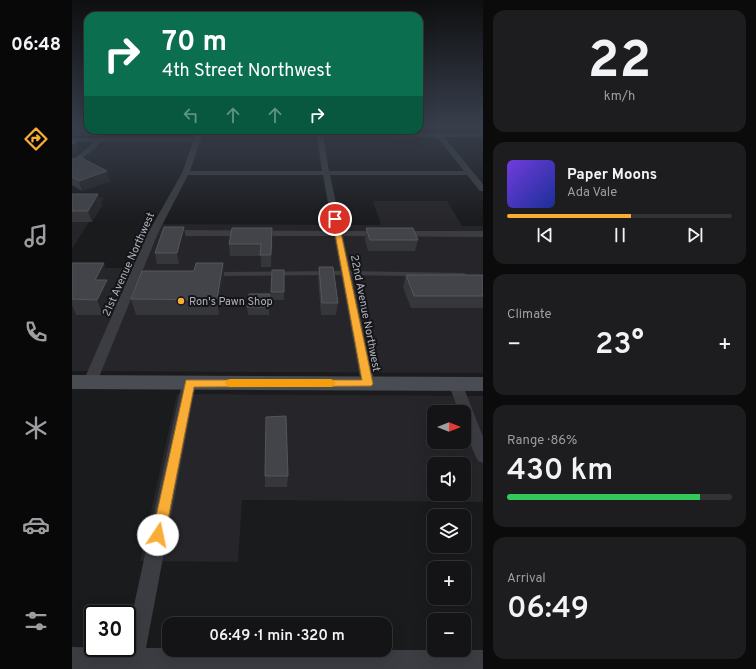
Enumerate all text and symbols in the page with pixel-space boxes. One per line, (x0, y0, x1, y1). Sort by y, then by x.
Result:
text: 70 m (162, 25, 227, 61)
icon: right (96, 28, 148, 80)
text: 22 (588, 30, 651, 96)
text: 06:48 (11, 34, 61, 57)
text: 4th Street Northwest (162, 60, 331, 83)
text: km/h (604, 89, 635, 105)
icon: left (180, 104, 202, 126)
icon: ahead (222, 104, 244, 126)
icon: ahead (264, 104, 286, 126)
icon: right (306, 104, 328, 126)
icon: directions (22, 125, 50, 153)
text: Paper Moons (567, 166, 657, 185)
text: Ada Vale (567, 185, 617, 201)
pin (318, 202, 352, 236)
icon: arrive (324, 208, 346, 230)
street label: 21st Avenue Northwest (100, 210, 158, 319)
icon: music (22, 222, 50, 250)
icon: previous (534, 224, 556, 246)
icon: pause (609, 224, 631, 246)
icon: next (684, 224, 706, 246)
street label: 22nd Avenue Northwest (347, 254, 383, 373)
place label: Ron's Pawn Shop (189, 295, 273, 309)
marker: Ron's Pawn Shop (176, 296, 186, 306)
text: Climate (507, 307, 552, 323)
icon: phone (22, 318, 50, 346)
text: 23° (595, 327, 644, 364)
text: − (507, 332, 521, 359)
text: + (718, 332, 732, 359)
north arrow (427, 405, 471, 449)
map controls (427, 405, 471, 657)
icon: climate (22, 414, 50, 442)
text: Range · 86% (507, 433, 577, 449)
text: 430 km (507, 453, 613, 490)
button: sound (427, 457, 471, 501)
button: layers (427, 509, 471, 553)
icon: car (22, 511, 50, 539)
position arrow (137, 514, 179, 556)
button: + (427, 561, 471, 605)
text: Arrival (507, 571, 546, 587)
text: 06:49 (507, 591, 589, 628)
speed limit sign: 30 (84, 605, 136, 657)
icon: filters (22, 607, 50, 635)
button: − (427, 613, 471, 657)
text: 06:49 · 1 min · 320 m (209, 627, 345, 646)

